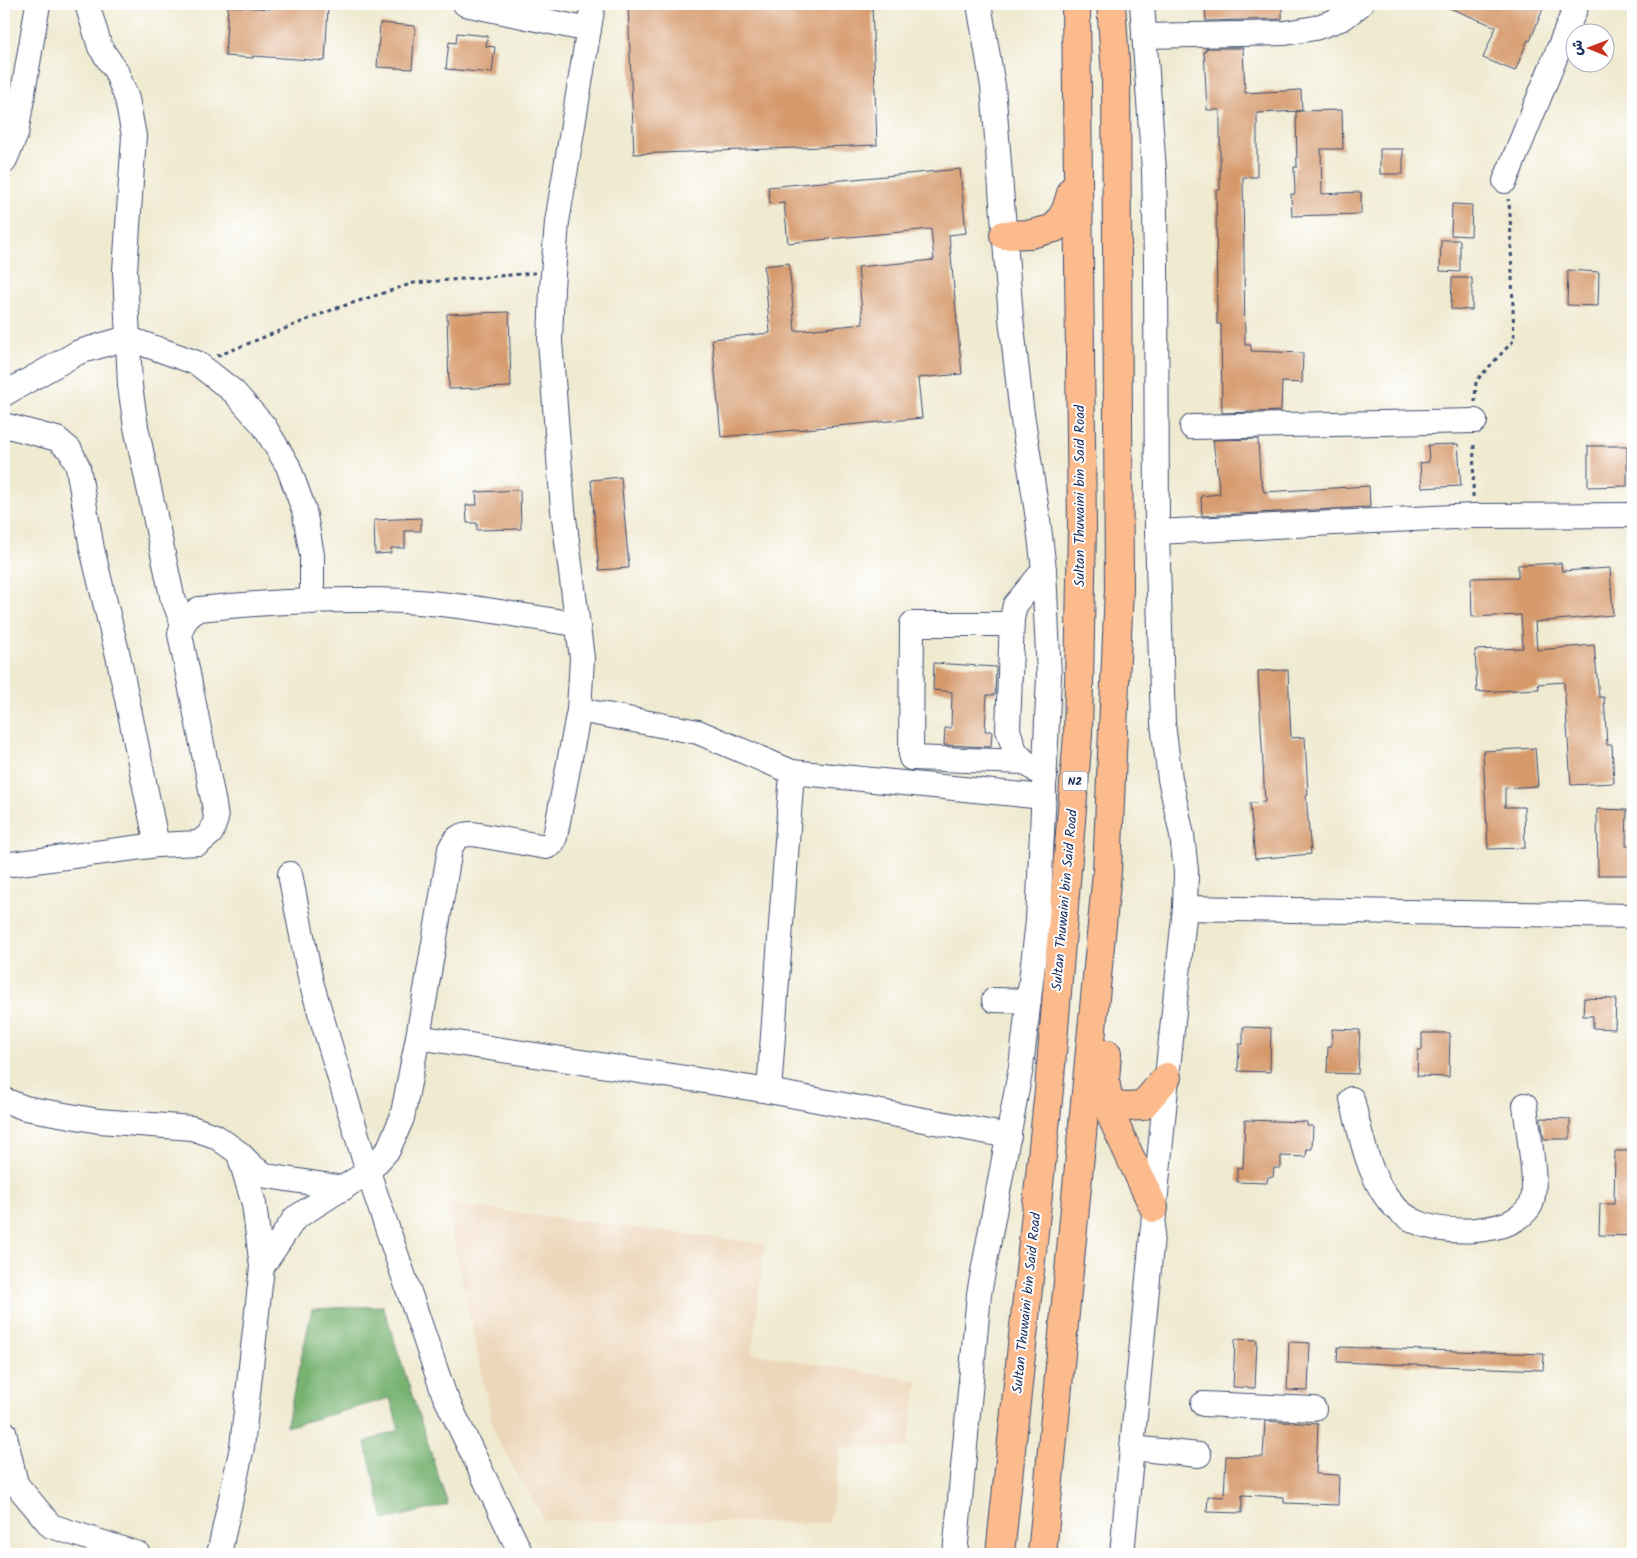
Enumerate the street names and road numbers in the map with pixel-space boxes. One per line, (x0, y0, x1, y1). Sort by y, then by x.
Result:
street label: Sultan Thuwaini bin Said Road (1069, 404, 1091, 587)
road number: N2 (1062, 771, 1088, 790)
street label: Sultan Thuwaini bin Said Road (1046, 807, 1084, 992)
street label: Sultan Thuwaini bin Said Road (1007, 1210, 1048, 1395)

